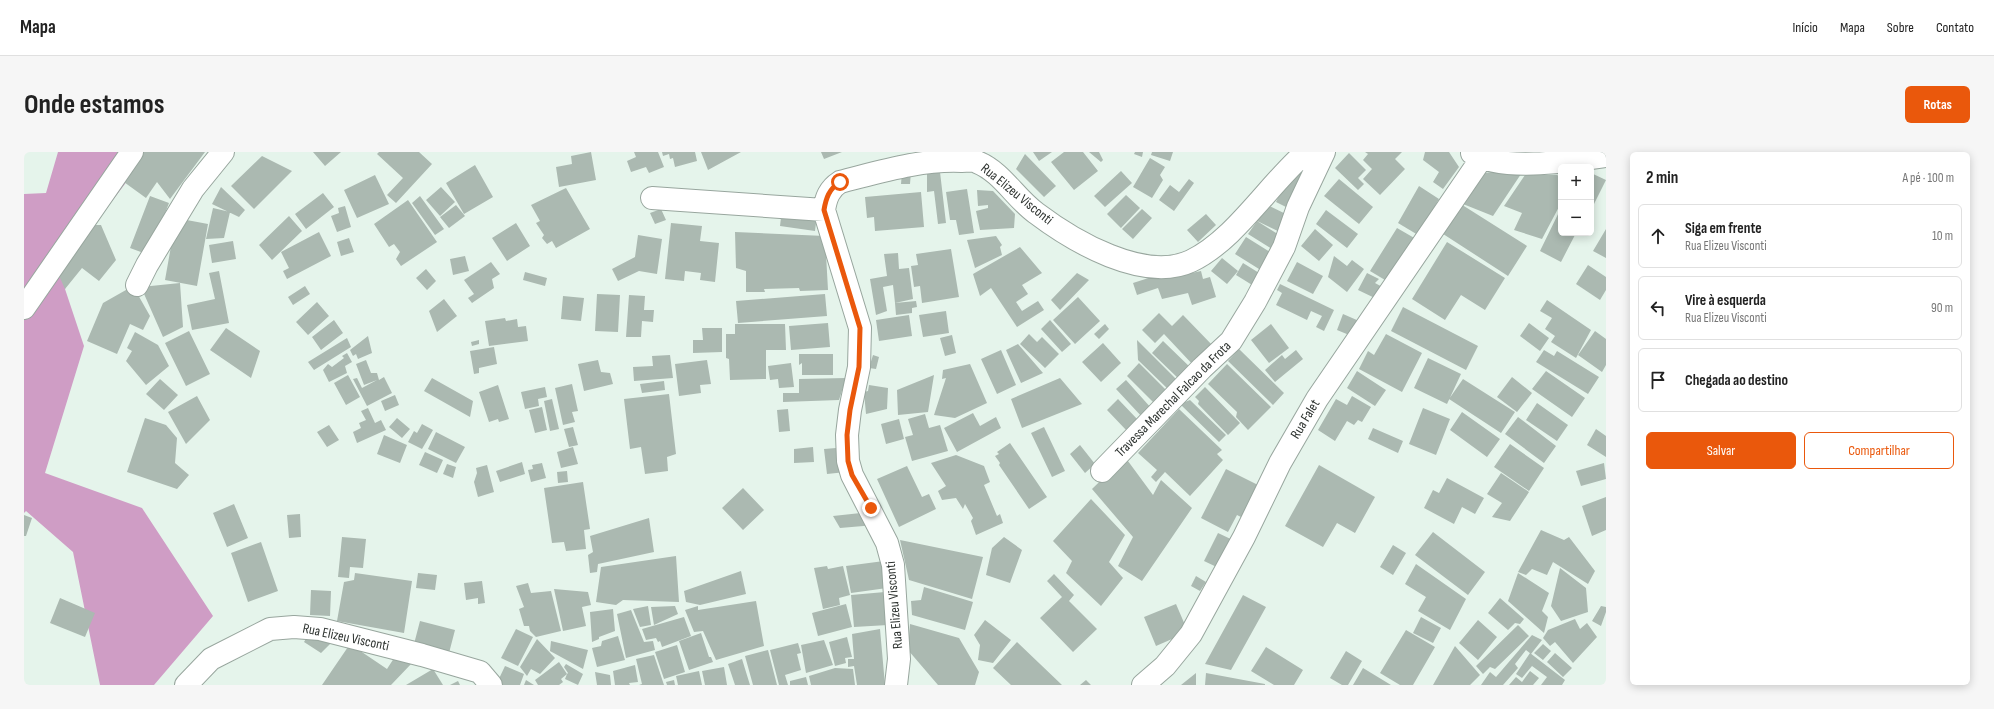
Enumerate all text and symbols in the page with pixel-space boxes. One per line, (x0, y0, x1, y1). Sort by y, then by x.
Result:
text: Mapa (20, 16, 56, 39)
text: Início (1792, 19, 1818, 36)
text: Mapa (1840, 19, 1865, 36)
text: Sobre (1887, 19, 1914, 36)
text: Contato (1936, 19, 1974, 36)
button: Rotas (1905, 86, 1970, 123)
text: Onde estamos (24, 88, 164, 121)
street label: Rua Elizeu Visconti (977, 160, 1057, 228)
map controls (1558, 164, 1594, 236)
button: + (1558, 164, 1594, 200)
text: 2 min (1646, 168, 1678, 188)
text: A pé · 100 m (1902, 170, 1954, 186)
route start (831, 173, 849, 191)
button: − (1558, 200, 1594, 236)
text: Siga em frente (1685, 219, 1762, 238)
icon: ahead (1647, 225, 1669, 247)
text: 10 m (1932, 228, 1953, 244)
text: Rua Elizeu Visconti (1685, 238, 1767, 254)
text: Vire à esquerda (1685, 291, 1766, 310)
icon: left (1647, 297, 1669, 319)
text: 90 m (1931, 300, 1953, 316)
text: Rua Elizeu Visconti (1685, 310, 1767, 326)
street label: Travessa Marechal Falcao da Frota (1112, 338, 1234, 460)
icon: arrive (1647, 369, 1669, 391)
text: Chegada ao destino (1685, 371, 1788, 390)
street label: Rua Falet (1287, 396, 1323, 442)
button: Salvar (1646, 432, 1796, 469)
button: Compartilhar (1804, 432, 1954, 469)
route end (862, 499, 880, 517)
street label: Rua Elizeu Visconti (882, 560, 906, 650)
street label: Rua Elizeu Visconti (301, 620, 391, 654)

